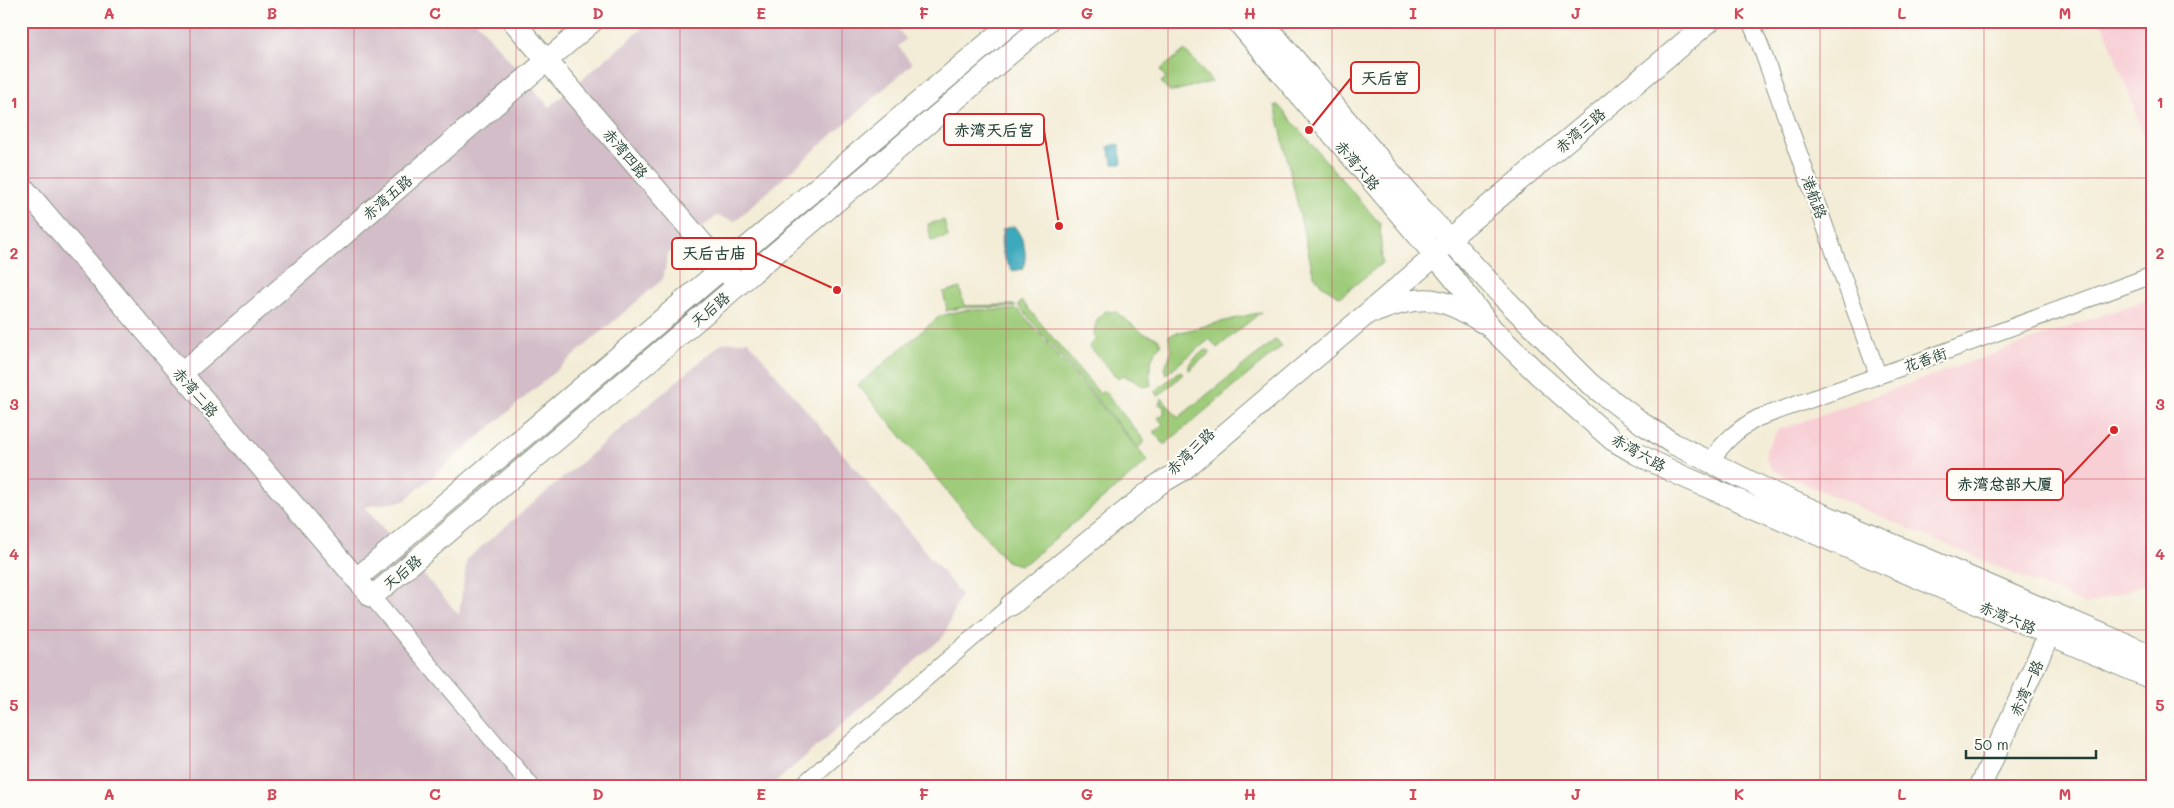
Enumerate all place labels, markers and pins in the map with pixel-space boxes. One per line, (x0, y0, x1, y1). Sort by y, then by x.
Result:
callout: 天后宫 (1351, 62, 1419, 93)
callout: 赤湾天后宫 (944, 114, 1044, 145)
callout: 天后古庙 (672, 238, 756, 269)
callout: 赤湾总部大厦 (1947, 469, 2063, 500)

